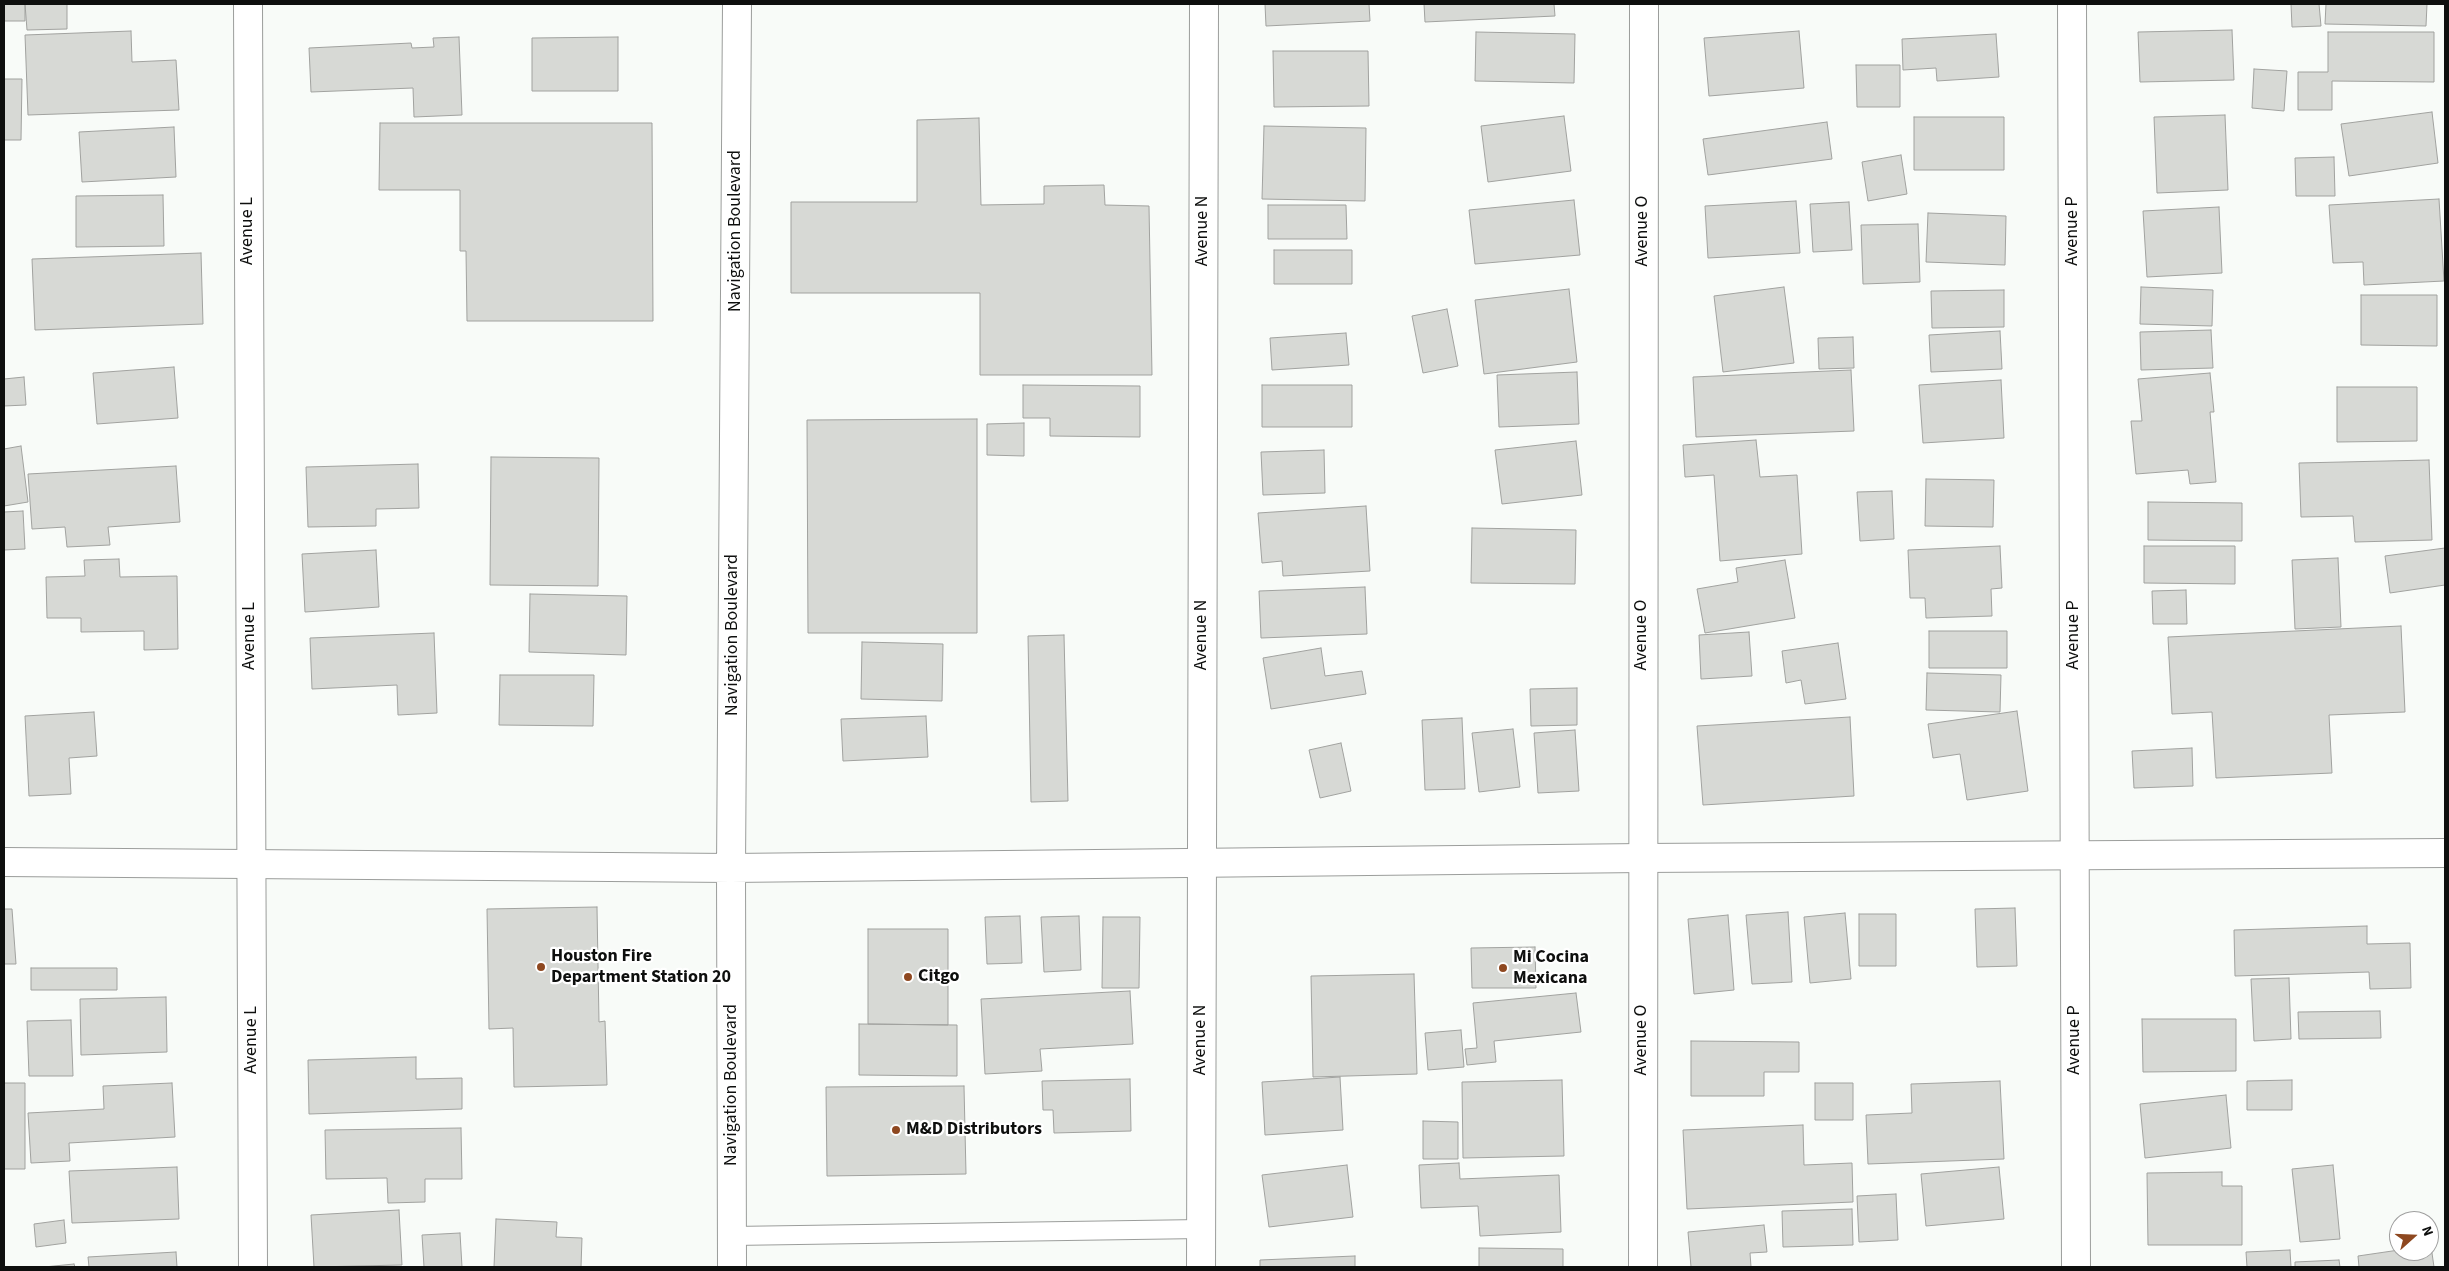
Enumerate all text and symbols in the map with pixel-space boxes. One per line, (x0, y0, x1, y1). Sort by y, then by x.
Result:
street label: Navigation Boulevard (725, 150, 747, 312)
street label: Avenue O (1632, 195, 1654, 267)
street label: Avenue N (1192, 196, 1214, 266)
street label: Avenue P (2062, 196, 2084, 266)
street label: Avenue L (237, 197, 259, 265)
street label: Navigation Boulevard (722, 554, 744, 716)
street label: Avenue O (1631, 599, 1653, 671)
street label: Avenue N (1191, 600, 1213, 670)
street label: Avenue P (2063, 600, 2085, 670)
street label: Avenue L (239, 602, 261, 670)
place label: Houston Fire Department Station 20 (551, 946, 731, 989)
place label: Mi Cocina Mexicana (1513, 947, 1589, 990)
marker: Houston Fire Department Station 20 (535, 961, 547, 973)
marker: Mi Cocina Mexicana (1497, 962, 1509, 974)
place label: Citgo (918, 966, 959, 988)
marker: Citgo (902, 971, 914, 983)
street label: Navigation Boulevard (721, 1004, 743, 1166)
street label: Avenue O (1631, 1004, 1653, 1076)
street label: Avenue N (1190, 1005, 1212, 1075)
street label: Avenue P (2064, 1005, 2086, 1075)
street label: Avenue L (241, 1006, 263, 1074)
place label: M&D Distributors (906, 1119, 1042, 1141)
marker: M&D Distributors (890, 1124, 902, 1136)
north arrow (2389, 1211, 2439, 1261)
text: N (2416, 1223, 2438, 1239)

